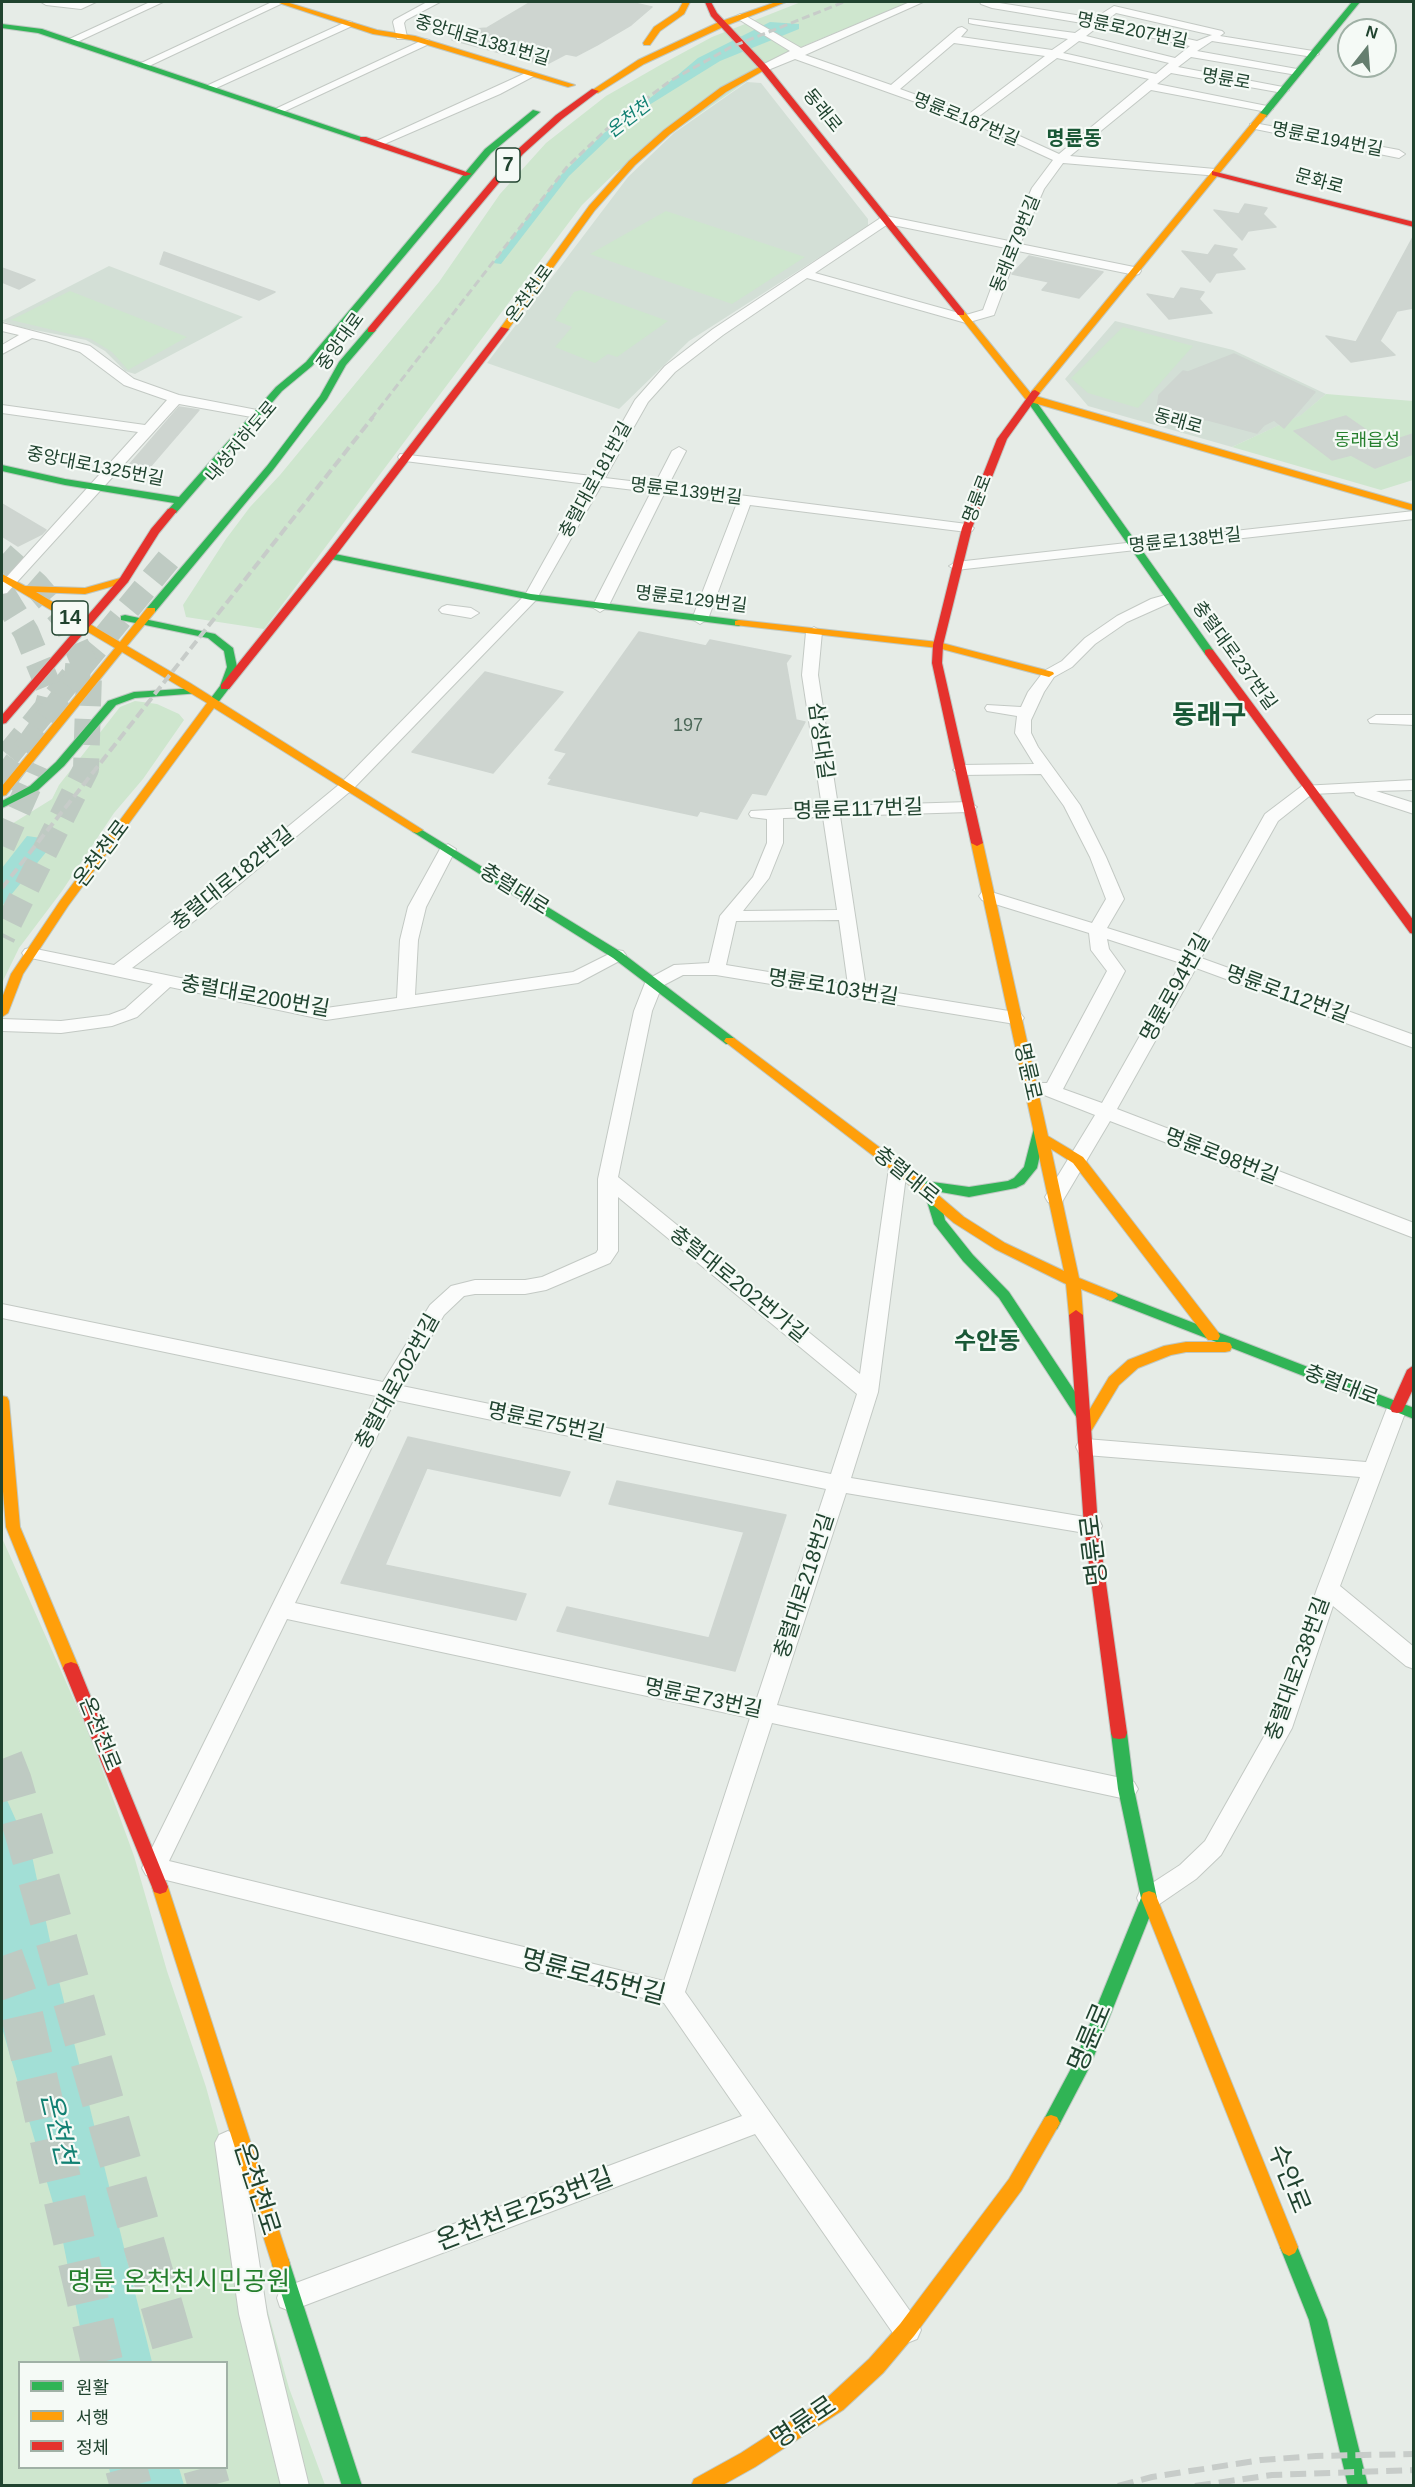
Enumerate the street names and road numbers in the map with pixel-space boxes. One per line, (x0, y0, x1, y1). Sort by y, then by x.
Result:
street label: 명륜로207번길 (1075, 9, 1189, 53)
street label: 중앙대로1381번길 (412, 11, 552, 71)
street label: 명륜로 (1200, 65, 1252, 95)
street label: 동래로 (798, 85, 846, 137)
street label: 명륜로187번길 (910, 89, 1022, 151)
street label: 명륜로194번길 (1270, 119, 1384, 161)
road number: 7 (496, 148, 520, 182)
street label: 문화로 (1292, 165, 1346, 199)
street label: 동래로79번길 (987, 192, 1045, 296)
street label: 온천천로 (502, 261, 558, 327)
street label: 중앙대로 (313, 309, 369, 375)
street label: 내성지하도로 (202, 397, 282, 487)
street label: 동래로 (1151, 405, 1205, 439)
street label: 충렬대로181번길 (555, 418, 637, 542)
street label: 중앙대로1325번길 (25, 443, 165, 491)
street label: 명륜로 (959, 472, 997, 526)
street label: 명륜로139번길 (629, 474, 743, 510)
street label: 명륜로138번길 (1128, 524, 1242, 558)
street label: 명륜로129번길 (634, 582, 748, 618)
street label: 충렬대로237번길 (1187, 597, 1281, 715)
road number: 14 (52, 601, 88, 635)
street label: 삼성대길 (802, 701, 838, 781)
street label: 명륜로117번길 (793, 795, 923, 825)
street label: 온천천로 (69, 816, 135, 892)
street label: 충렬대로182번길 (166, 822, 300, 936)
street label: 충렬대로 (475, 859, 553, 921)
street label: 명륜로94번길 (1136, 929, 1216, 1047)
street label: 명륜로112번길 (1222, 961, 1352, 1029)
street label: 명륜로103번길 (766, 965, 900, 1011)
street label: 충렬대로200번길 (178, 971, 332, 1023)
street label: 명륜로 (1008, 1041, 1046, 1103)
street label: 명륜로98번길 (1160, 1124, 1282, 1190)
street label: 충렬대로 (868, 1142, 944, 1210)
street label: 충렬대로202번가길 (664, 1222, 812, 1348)
street label: 충렬대로202번길 (350, 1310, 446, 1454)
street label: 충렬대로 (1300, 1360, 1382, 1412)
street label: 명륜로75번길 (485, 1398, 607, 1448)
street label: 충렬대로218번길 (770, 1510, 840, 1662)
street label: 명륜로 (1075, 1512, 1115, 1588)
street label: 충렬대로238번길 (1260, 1594, 1336, 1744)
street label: 명륜로73번길 (642, 1674, 764, 1724)
street label: 온천천로 (73, 1693, 125, 1775)
street label: 명륜로45번길 (517, 1944, 669, 2012)
street label: 명륜로 (1063, 1999, 1119, 2077)
street label: 온천천로 (226, 2139, 286, 2239)
street label: 수안로 (1260, 2140, 1316, 2218)
street label: 온천천로253번길 (432, 2162, 618, 2258)
street label: 명륜로 (766, 2390, 842, 2456)

